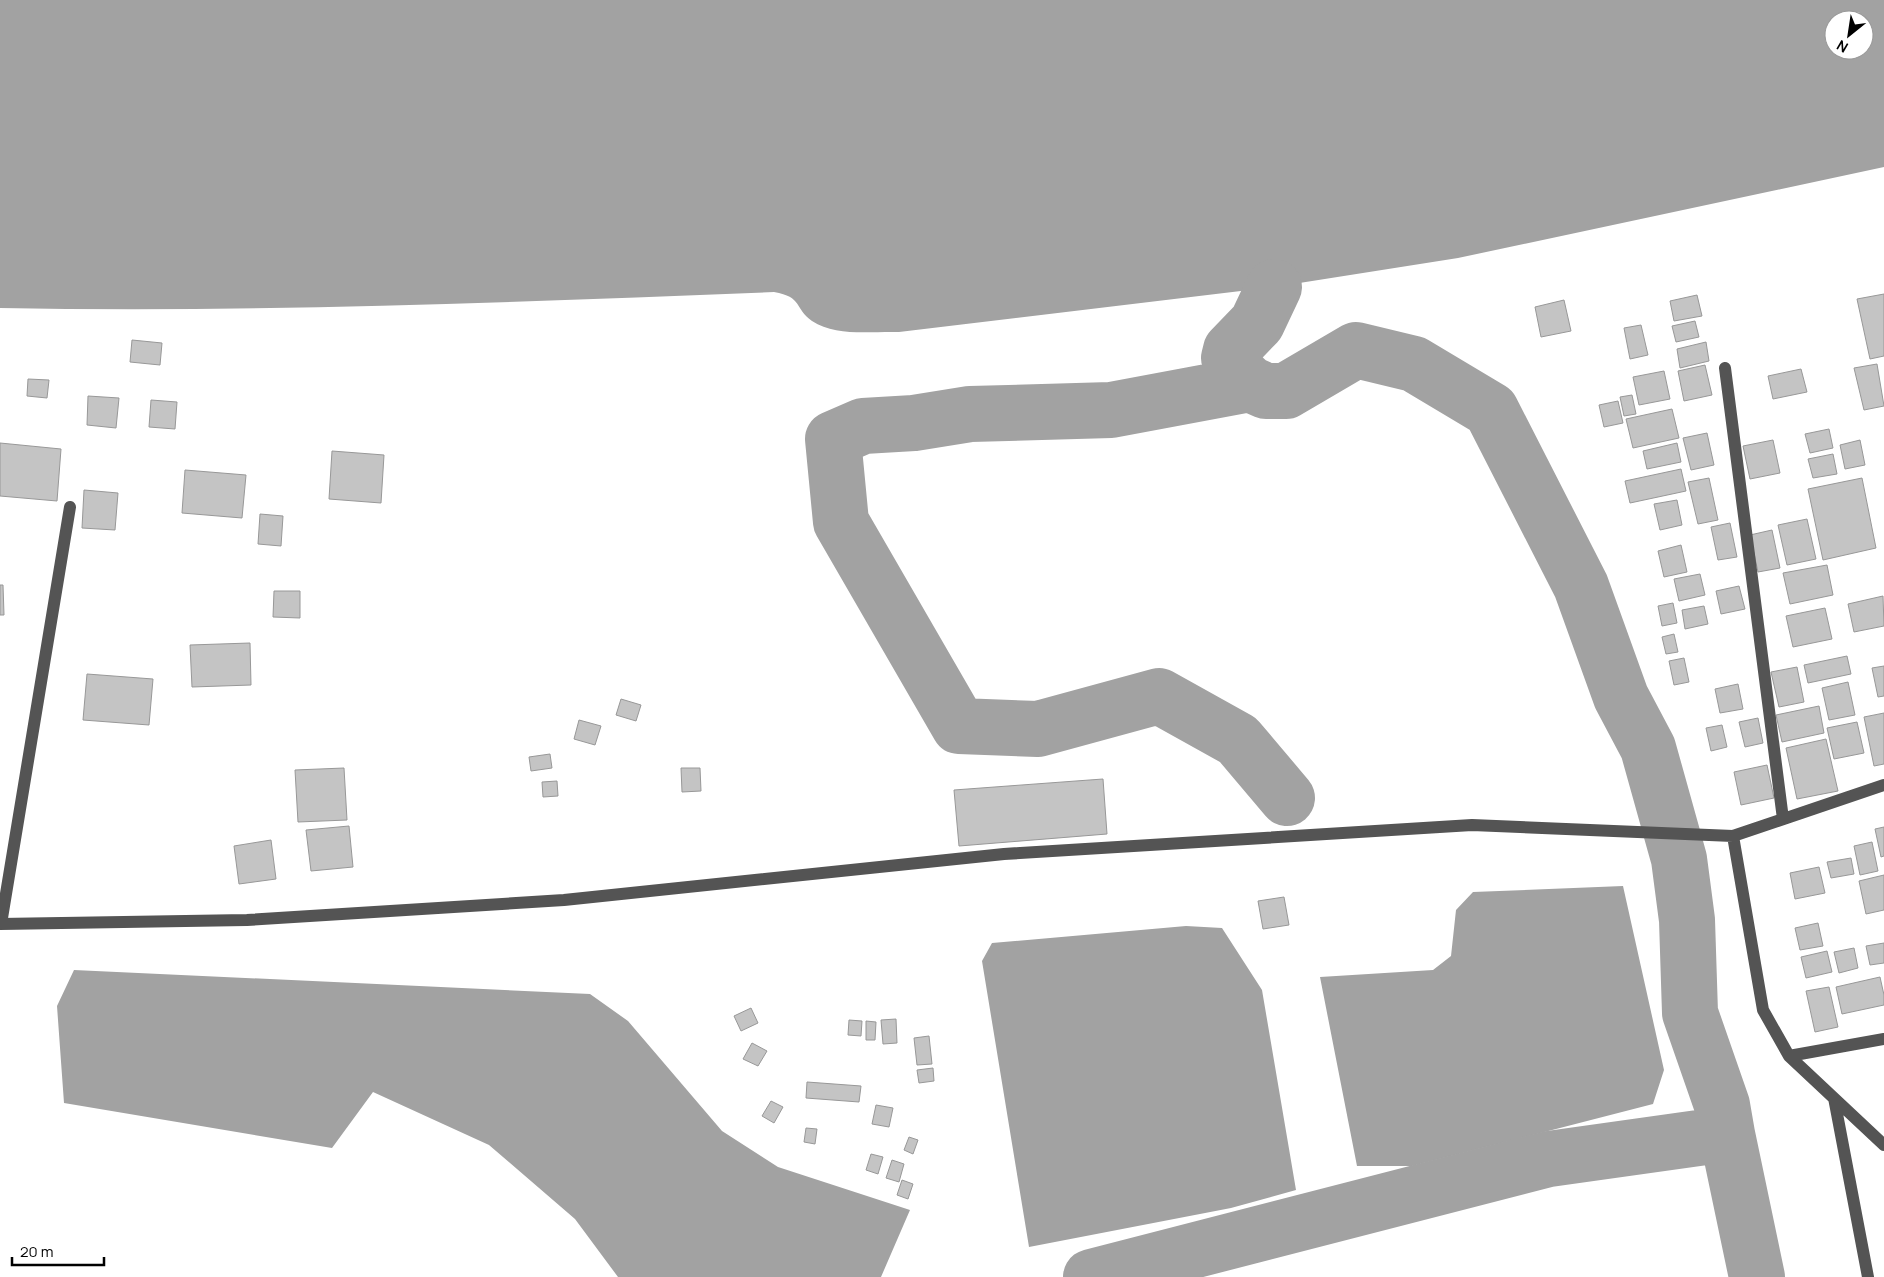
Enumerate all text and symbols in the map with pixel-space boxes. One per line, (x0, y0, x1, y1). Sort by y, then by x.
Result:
north arrow (1824, 10, 1874, 60)
text: N (1833, 36, 1851, 57)
scale bar (12, 1234, 105, 1266)
text: 20 m (20, 1241, 53, 1262)

